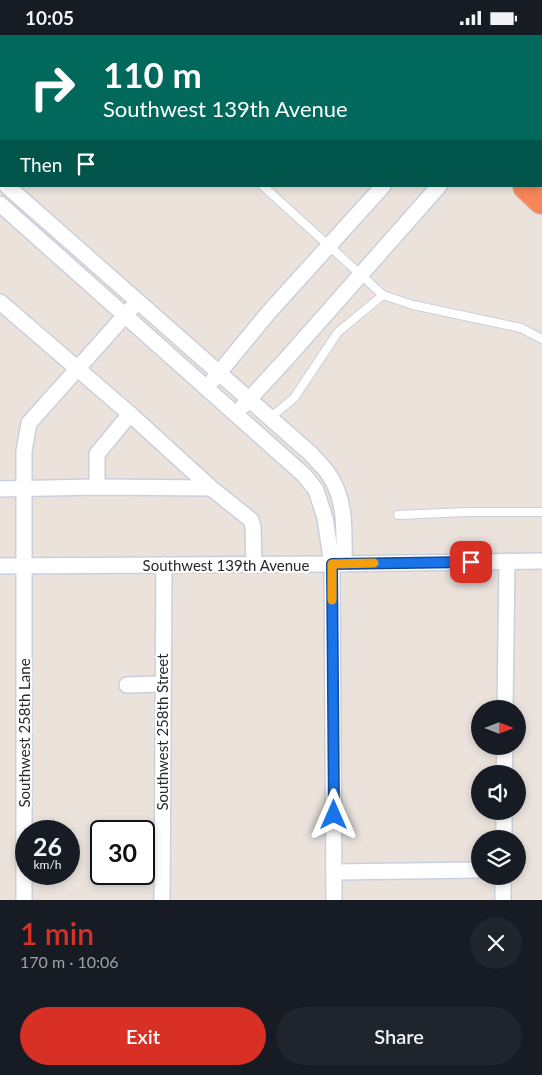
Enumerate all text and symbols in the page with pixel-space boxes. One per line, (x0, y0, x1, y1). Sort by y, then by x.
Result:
text: 10:05 (25, 6, 74, 29)
text: 110 m (103, 53, 202, 95)
icon: right (20, 55, 85, 120)
text: Southwest 139th Avenue (103, 95, 348, 122)
icon: arrive (72, 150, 100, 178)
text: Then (20, 153, 62, 176)
pin (450, 541, 492, 583)
icon: arrive (457, 548, 485, 576)
street label: Southwest 139th Avenue (143, 556, 309, 574)
street label: Southwest 258th Street (153, 653, 171, 811)
street label: Southwest 258th Lane (15, 658, 33, 808)
north arrow (471, 700, 526, 755)
map controls (471, 700, 526, 885)
button: sound (471, 765, 526, 820)
position arrow (307, 788, 359, 840)
speed limit sign: 30 (90, 820, 155, 885)
button: layers (471, 830, 526, 885)
text: 26 (33, 831, 62, 861)
text: km/h (33, 857, 62, 872)
text: 1 min (20, 915, 94, 951)
button: close (470, 917, 522, 969)
text: 170 m · 10:06 (20, 952, 119, 971)
button: Exit (20, 1007, 266, 1065)
button: Share (276, 1007, 522, 1065)

